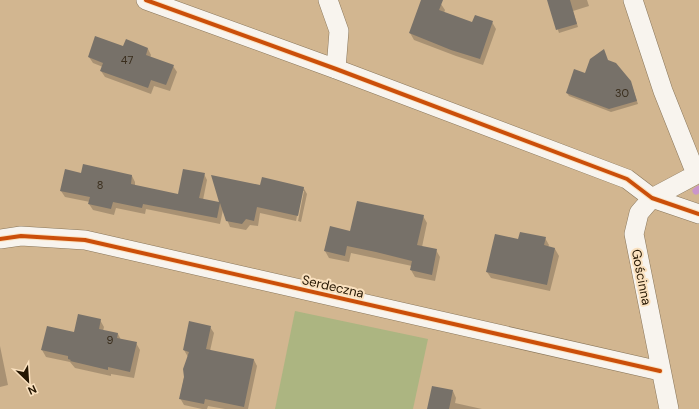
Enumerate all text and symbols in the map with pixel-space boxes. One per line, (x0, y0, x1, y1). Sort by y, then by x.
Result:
house number: 47 (121, 53, 133, 67)
house number: 30 (615, 86, 629, 100)
house number: 8 (97, 178, 103, 192)
street label: Gościnna (628, 248, 655, 307)
street label: Serdeczna (300, 271, 365, 302)
house number: 9 (107, 333, 114, 347)
north arrow (8, 361, 48, 401)
text: N (26, 382, 39, 398)

